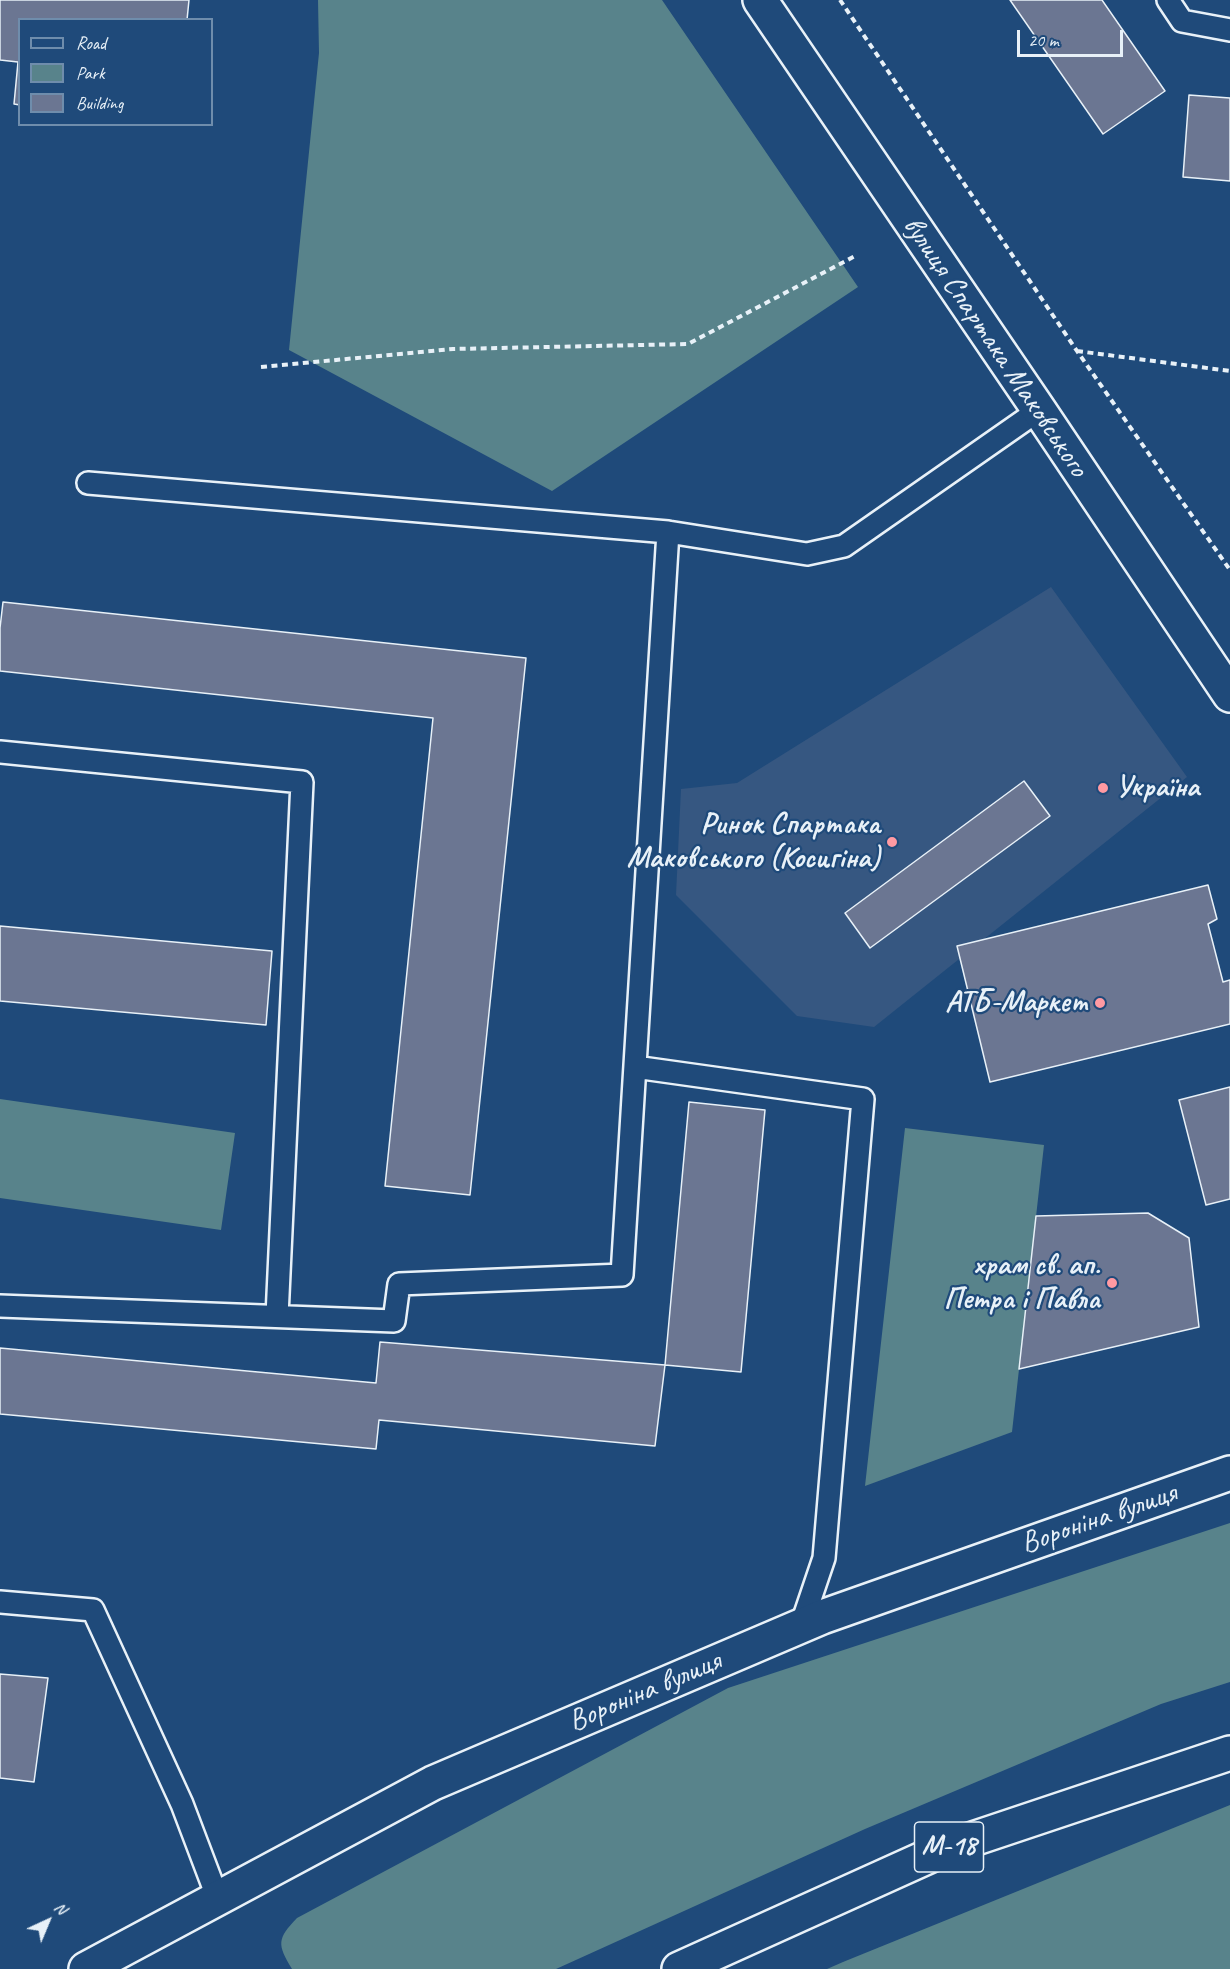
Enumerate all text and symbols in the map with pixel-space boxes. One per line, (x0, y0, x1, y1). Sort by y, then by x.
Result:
legend (18, 18, 213, 126)
scale bar (1020, 18, 1126, 56)
text: 20 m (1028, 29, 1059, 51)
text: Road (76, 32, 106, 54)
text: Park (76, 62, 105, 84)
text: Building (76, 92, 123, 114)
street label: вулиця Спартака Маковського (894, 210, 1096, 484)
place label: Україна (1115, 770, 1199, 806)
marker: Україна (1096, 781, 1110, 795)
place label: Ринок Спартака Маковського (Косигіна) (627, 807, 880, 878)
marker: Ринок Спартака Маковського (Косигіна) (885, 835, 899, 849)
place label: АТБ-Маркет (945, 985, 1088, 1021)
marker: АТБ-Маркет (1093, 996, 1107, 1010)
place label: храм св. ап. Петра і Павла (944, 1248, 1100, 1318)
marker: храм св. ап. Петра і Павла (1105, 1276, 1119, 1290)
street label: Вороніна вулиця (1016, 1476, 1182, 1562)
street label: Вороніна вулиця (563, 1644, 727, 1740)
road number: М-18 (914, 1822, 984, 1872)
north arrow (18, 1891, 78, 1951)
text: N (50, 1897, 71, 1919)

